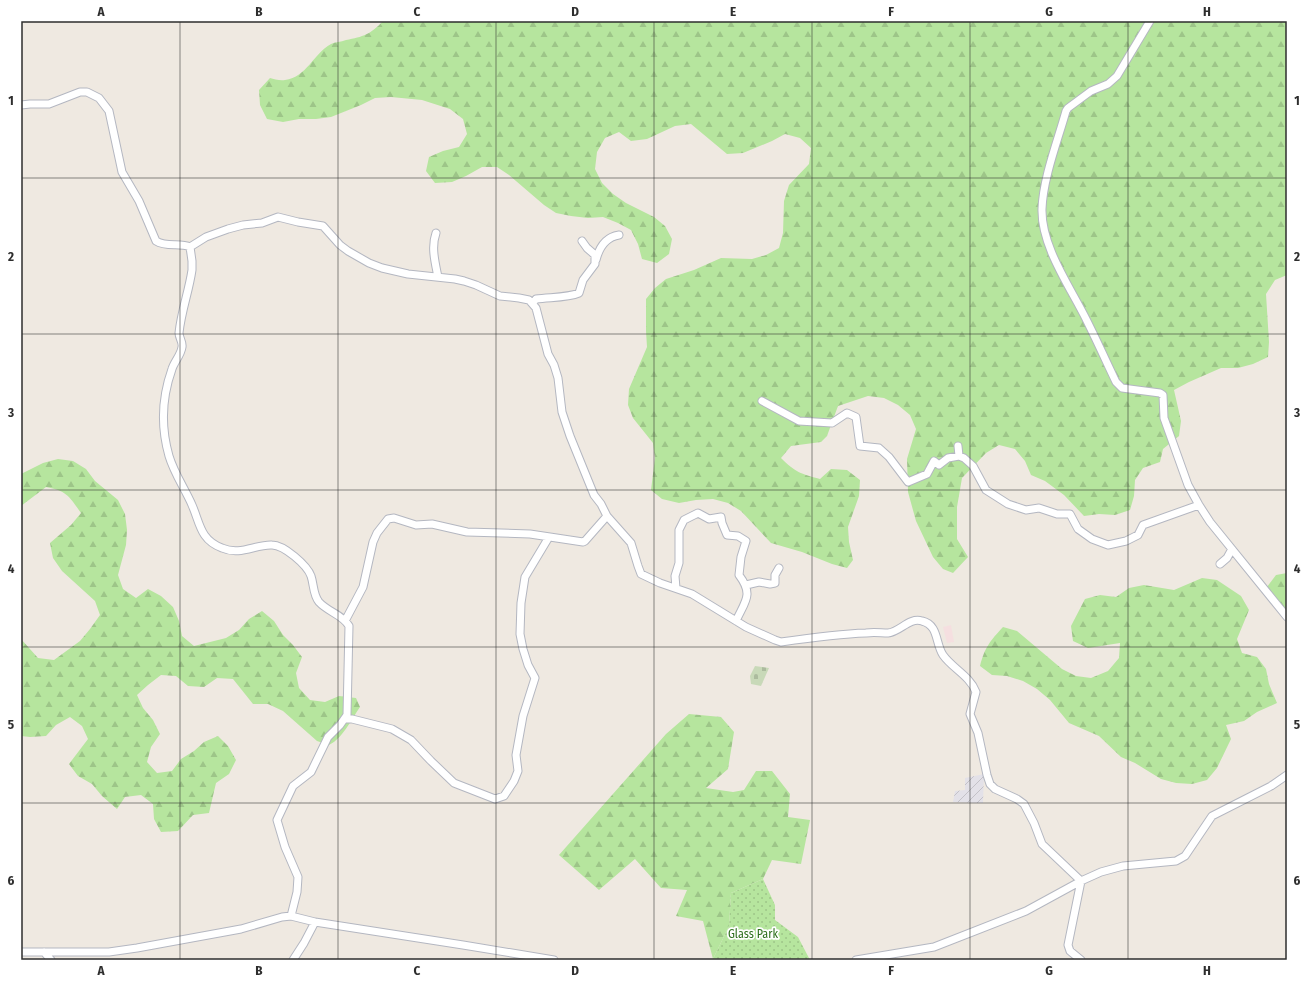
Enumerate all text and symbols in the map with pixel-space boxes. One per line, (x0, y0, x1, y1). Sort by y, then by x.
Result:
text: A (96, 4, 105, 19)
text: B (255, 4, 263, 19)
text: C (414, 4, 421, 19)
text: D (571, 4, 579, 19)
text: E (730, 4, 736, 19)
text: F (888, 4, 894, 19)
text: G (1045, 4, 1053, 19)
text: H (1203, 4, 1211, 19)
text: 1 (8, 93, 14, 108)
text: 1 (1294, 93, 1300, 108)
text: 2 (7, 249, 14, 264)
text: 2 (1293, 249, 1300, 264)
text: 3 (7, 405, 14, 420)
text: 3 (1293, 405, 1300, 420)
text: 4 (8, 561, 15, 576)
text: 4 (1294, 561, 1301, 576)
text: 5 (8, 717, 14, 732)
text: 5 (1294, 717, 1300, 732)
text: 6 (8, 873, 15, 888)
text: 6 (1294, 873, 1301, 888)
park label: Glass Park (728, 927, 778, 941)
text: A (96, 963, 105, 978)
text: B (255, 963, 263, 978)
text: C (414, 963, 421, 978)
text: D (571, 963, 579, 978)
text: E (730, 963, 736, 978)
text: F (888, 963, 894, 978)
text: G (1045, 963, 1053, 978)
text: H (1203, 963, 1211, 978)

